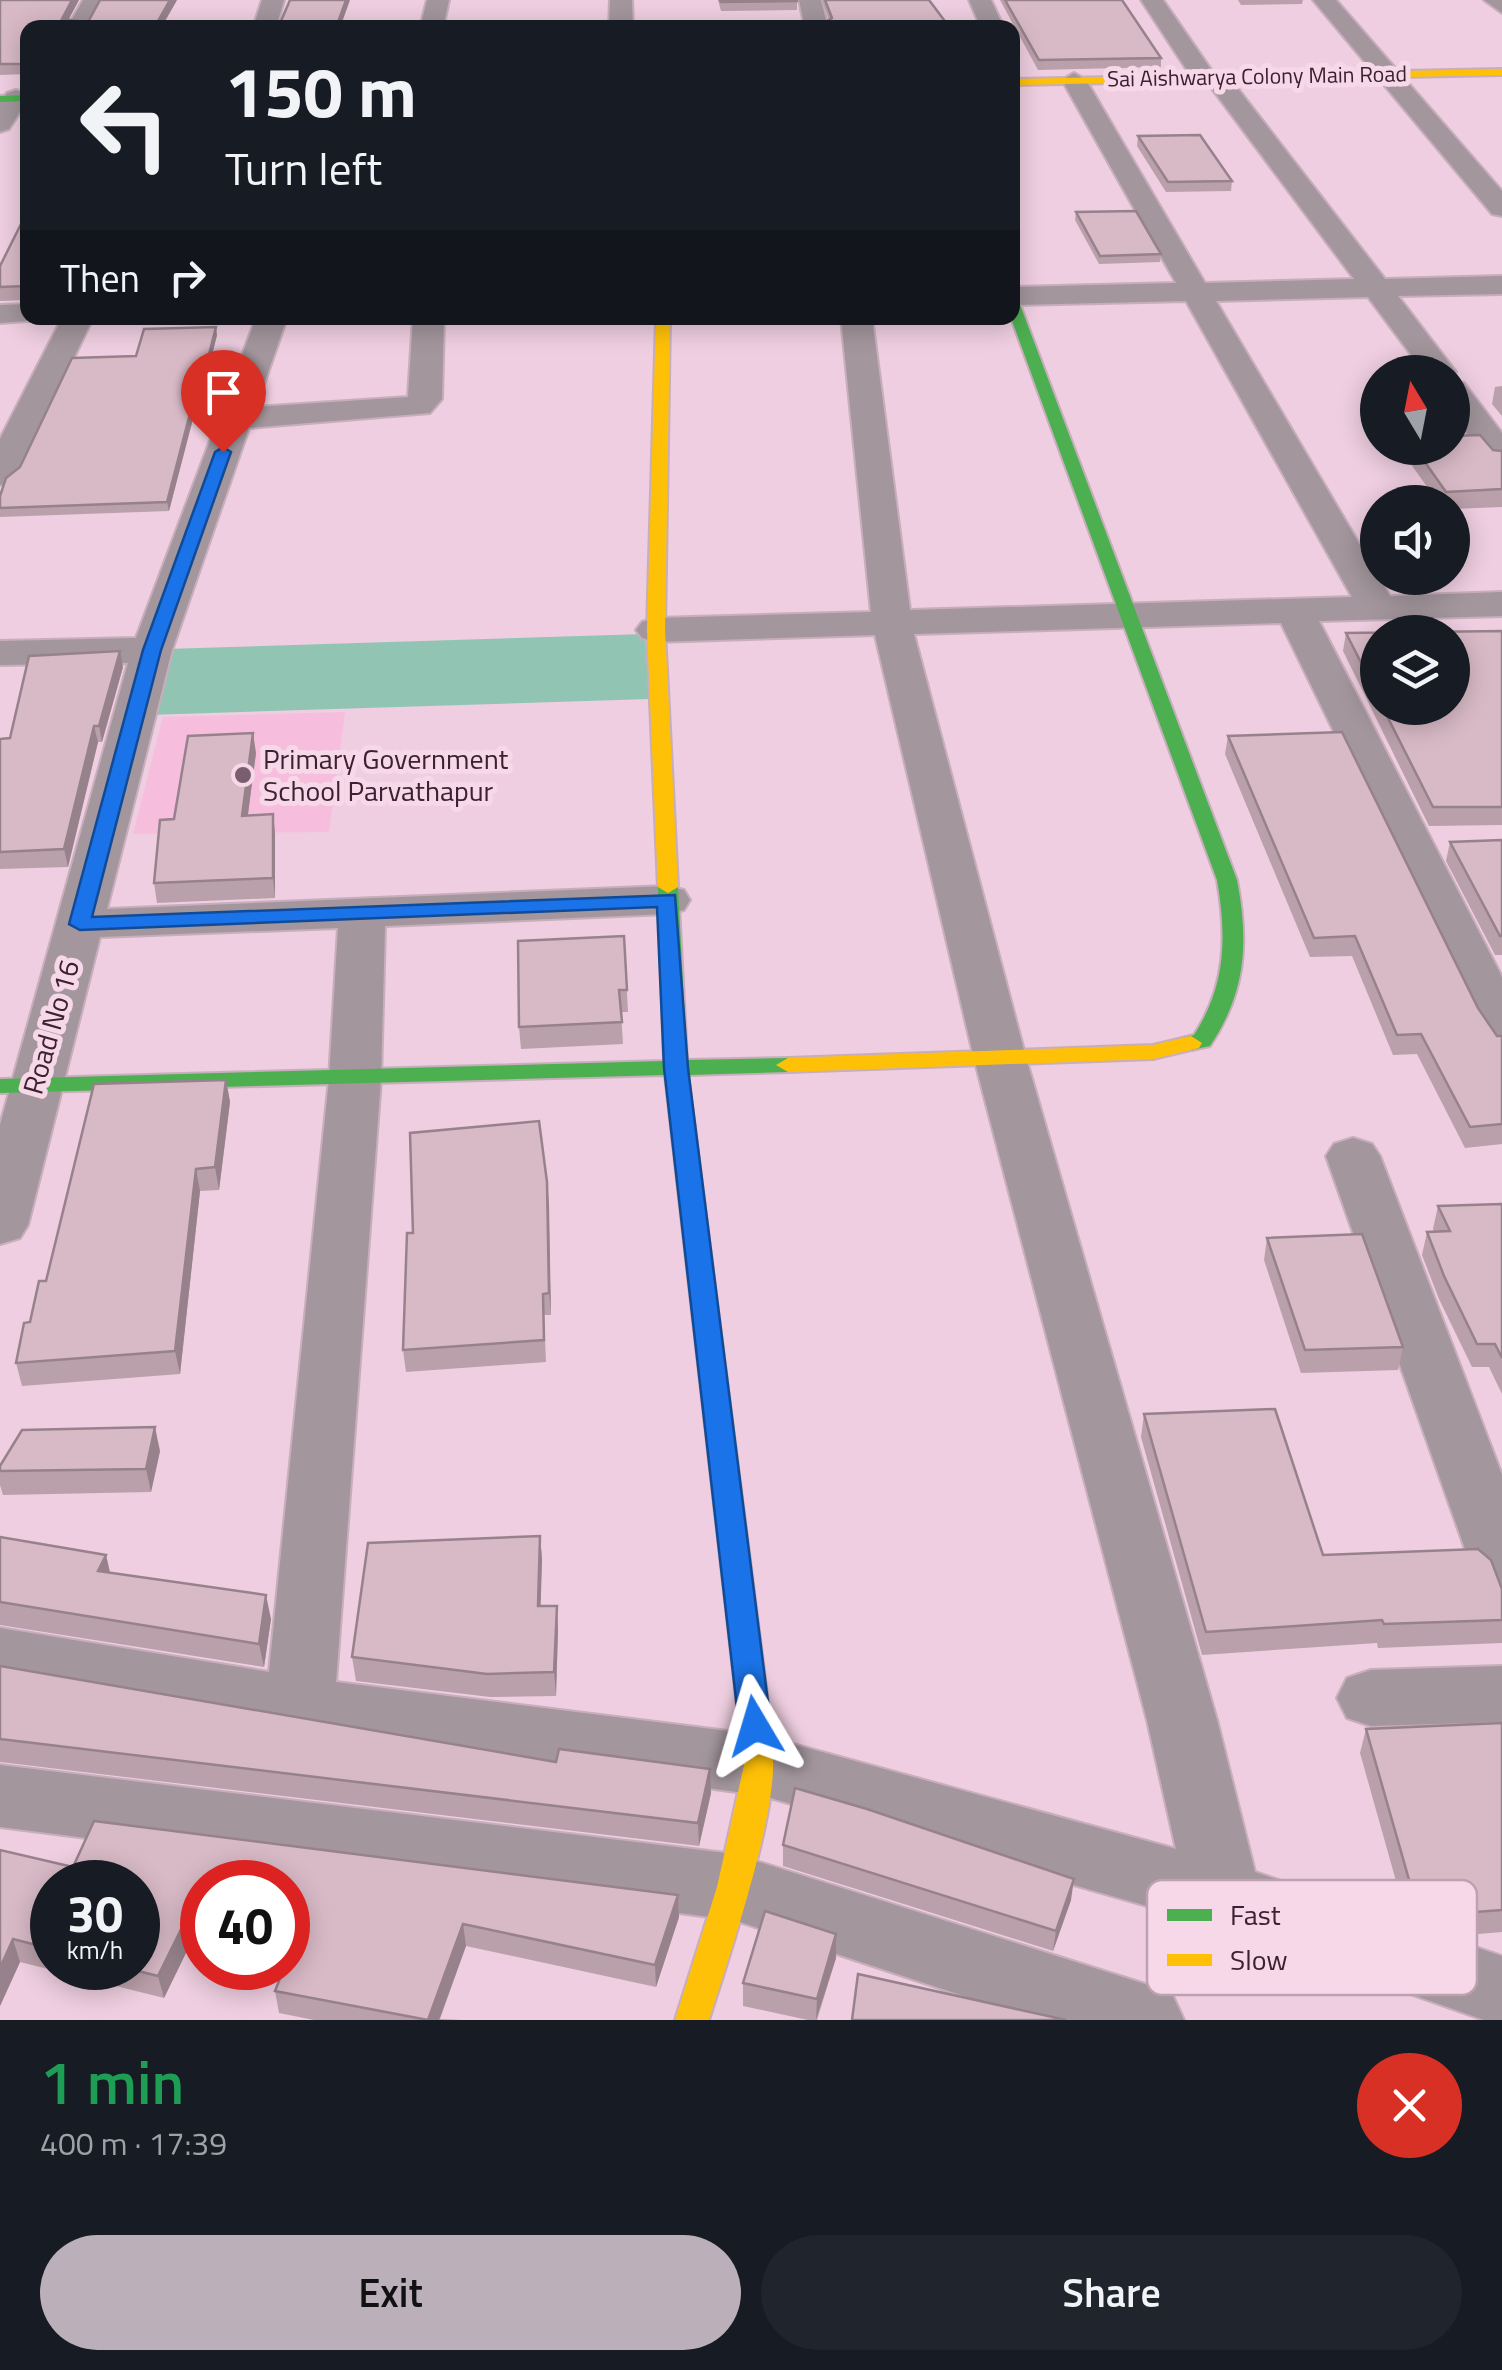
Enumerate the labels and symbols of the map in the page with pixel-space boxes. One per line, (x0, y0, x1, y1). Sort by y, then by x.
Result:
street label: Sai Aishwarya Colony Main Road (1107, 56, 1407, 96)
pin (181, 350, 266, 453)
north arrow (1360, 355, 1470, 465)
place label: Primary Government School Parvathapur (263, 737, 509, 812)
marker: Primary Government School Parvathapur (232, 764, 254, 786)
street label: Road No 16 (11, 955, 90, 1099)
position arrow (703, 1674, 807, 1778)
speed limit sign: 40 (180, 1860, 310, 1990)
legend (1147, 1880, 1477, 1995)
text: Fast (1230, 1893, 1281, 1936)
text: Slow (1230, 1938, 1288, 1981)

